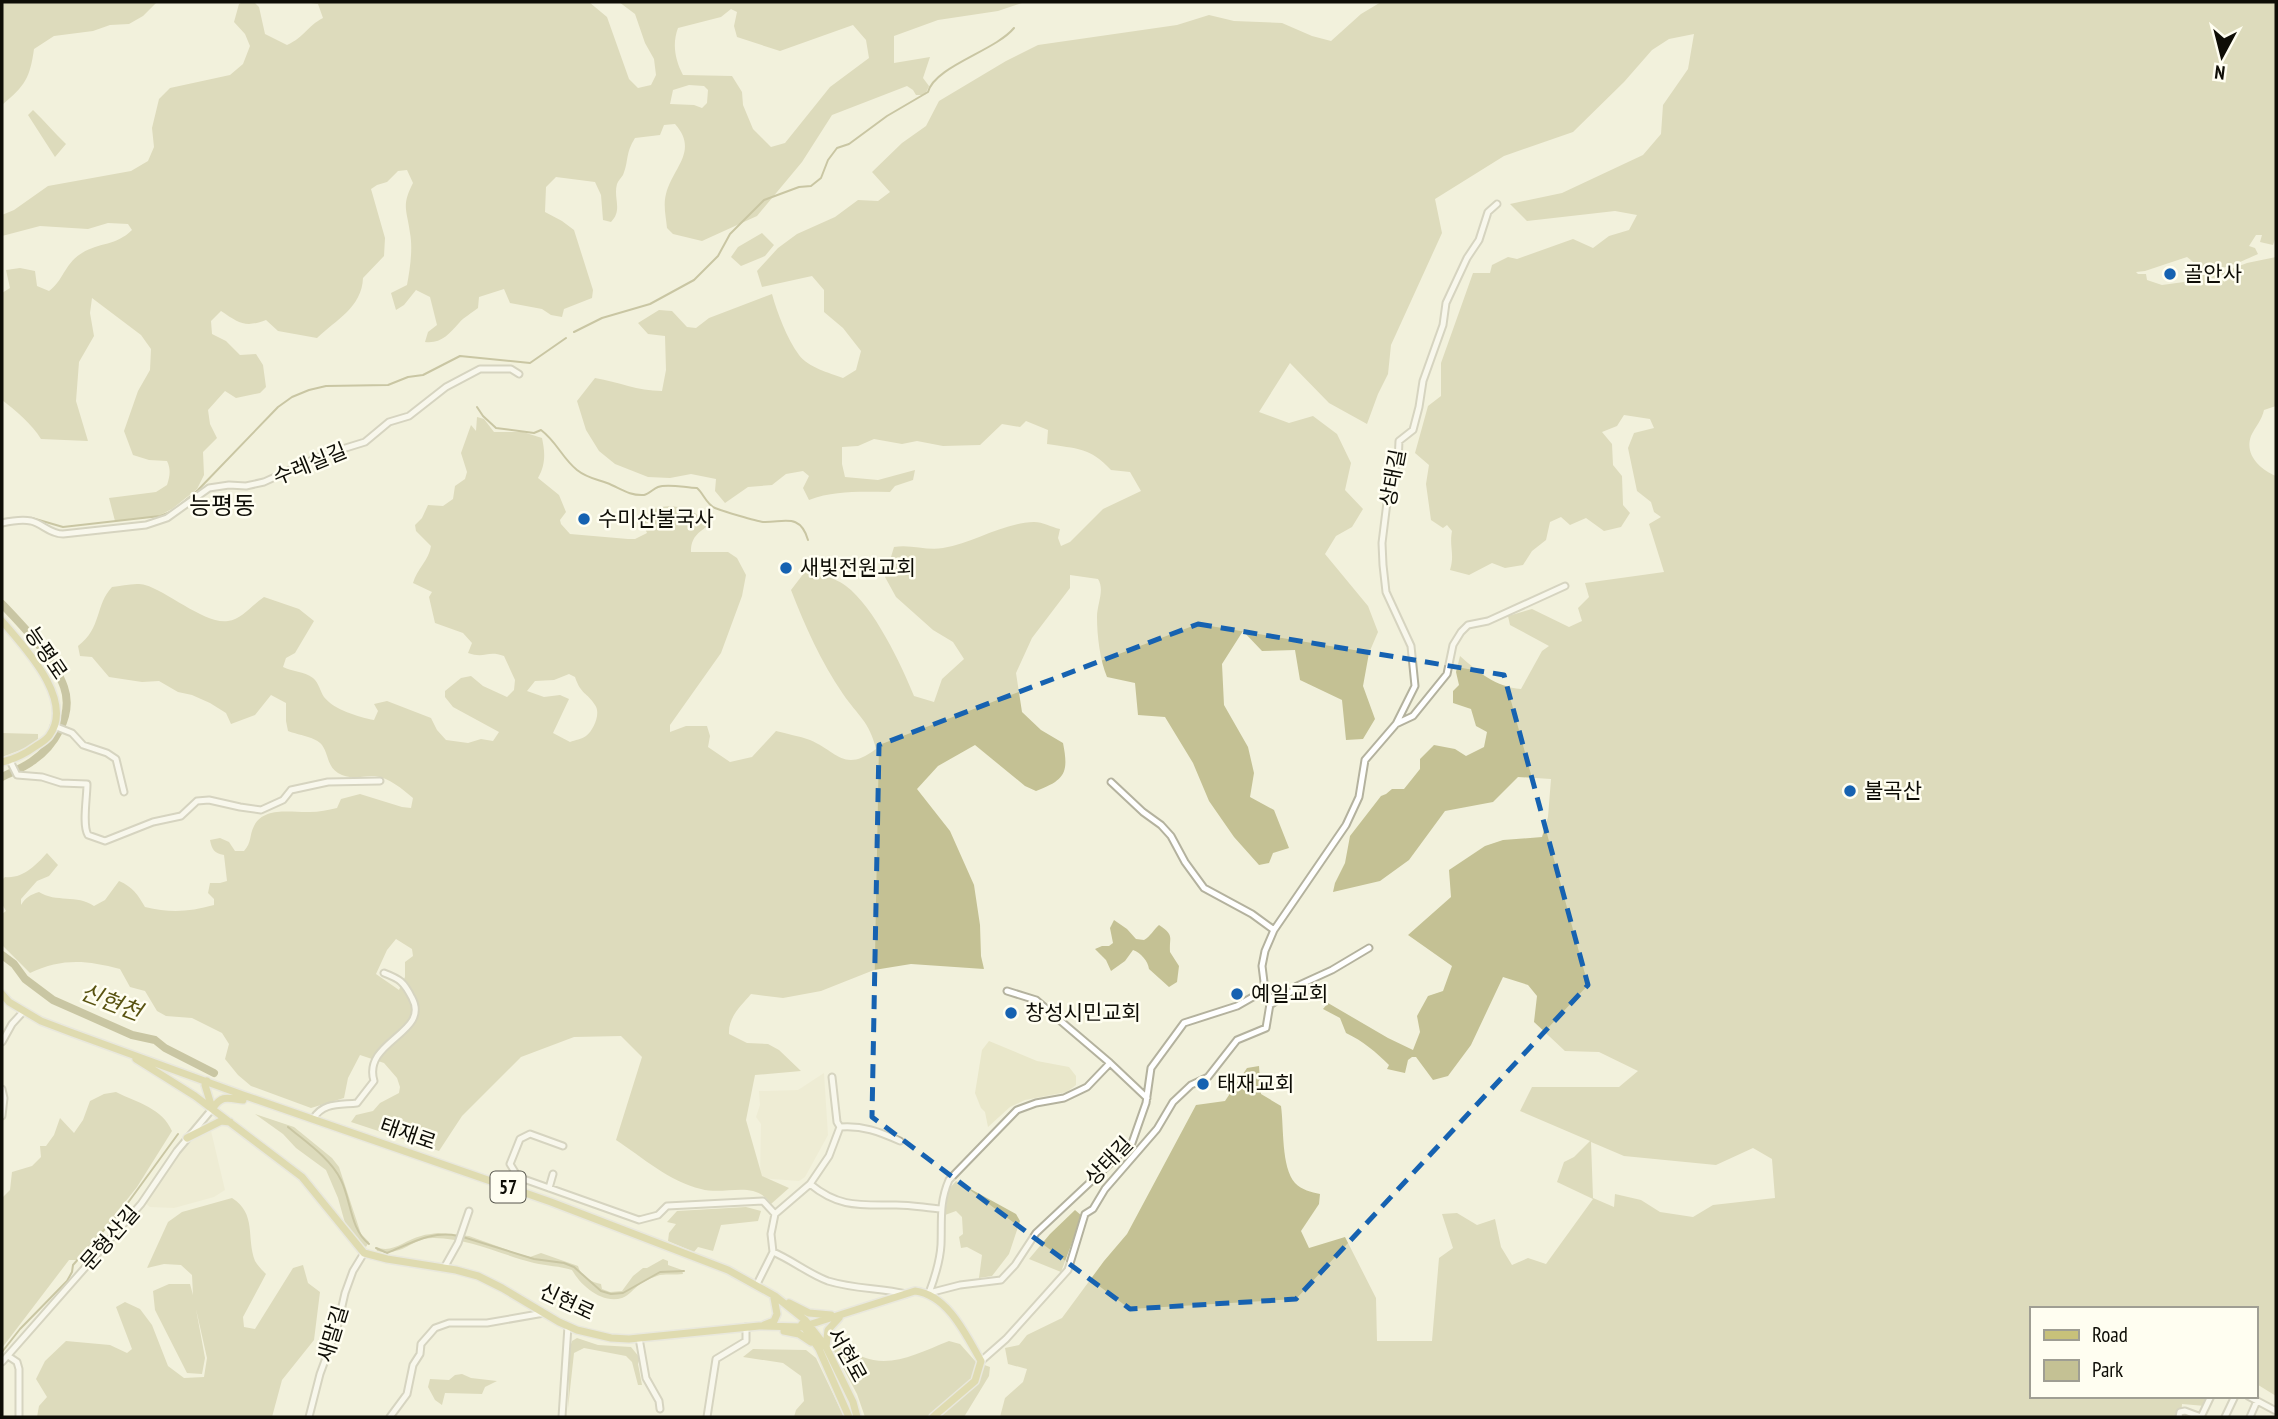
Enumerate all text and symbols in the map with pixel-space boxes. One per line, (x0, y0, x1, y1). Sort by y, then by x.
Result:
north arrow (2187, 21, 2257, 91)
text: N (2213, 60, 2226, 85)
place label: 골안사 (2184, 260, 2242, 287)
marker: 골안사 (2162, 266, 2178, 282)
street label: 수레실길 (269, 437, 351, 491)
street label: 상태길 (1374, 447, 1411, 509)
district label: 능평동 (189, 490, 255, 521)
place label: 수미산불국사 (598, 505, 714, 532)
marker: 수미산불국사 (576, 511, 592, 527)
place label: 새빛전원교회 (800, 554, 916, 581)
marker: 새빛전원교회 (778, 560, 794, 576)
street label: 능평로 (19, 621, 74, 684)
place label: 불곡산 (1864, 777, 1922, 804)
marker: 불곡산 (1842, 783, 1858, 799)
water label: 신현천 (76, 977, 149, 1027)
place label: 예일교회 (1251, 980, 1328, 1007)
marker: 예일교회 (1229, 986, 1245, 1002)
place label: 창성시민교회 (1025, 999, 1141, 1026)
marker: 창성시민교회 (1003, 1005, 1019, 1021)
place label: 태재교회 (1217, 1070, 1294, 1097)
marker: 태재교회 (1195, 1076, 1211, 1092)
street label: 태재로 (376, 1111, 440, 1156)
street label: 상태길 (1079, 1130, 1138, 1191)
road number: 57 (490, 1172, 526, 1203)
street label: 문형산길 (74, 1200, 145, 1276)
street label: 신현로 (535, 1277, 599, 1326)
street label: 새말길 (311, 1302, 354, 1366)
legend (2030, 1307, 2257, 1398)
text: Road (2092, 1321, 2128, 1348)
street label: 서현로 (822, 1323, 873, 1387)
text: Park (2092, 1356, 2123, 1383)

